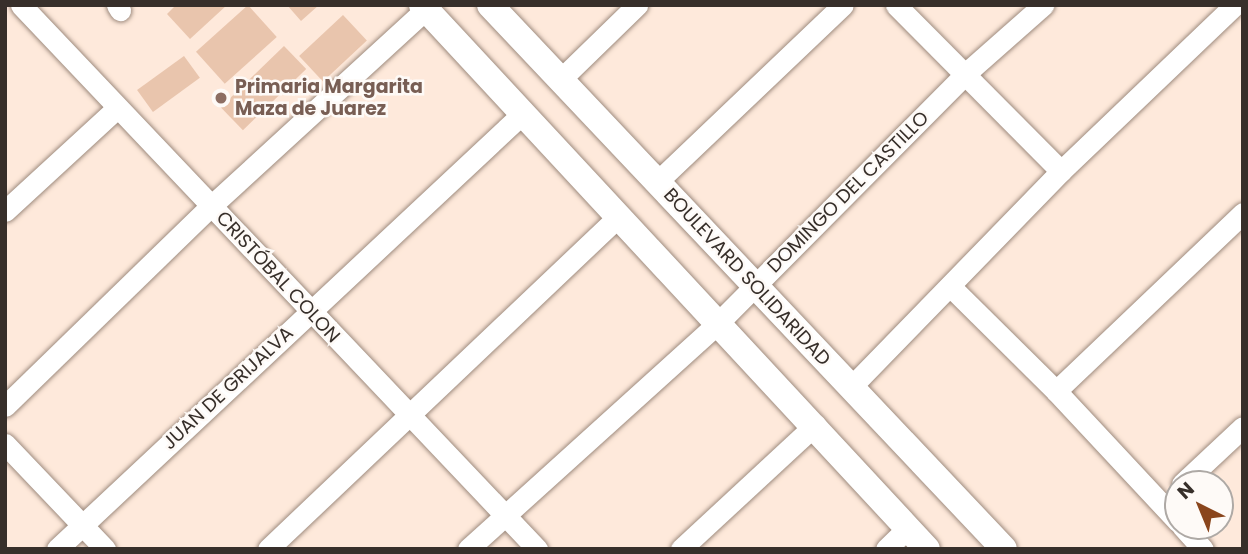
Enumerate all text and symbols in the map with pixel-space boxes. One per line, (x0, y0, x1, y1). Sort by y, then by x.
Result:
place label: Primaria Margarita Maza de Juarez (235, 76, 423, 120)
marker: Primaria Margarita Maza de Juarez (213, 90, 229, 106)
street label: DOMINGO DEL CASTILLO (763, 107, 933, 277)
street label: BOULEVARD SOLIDARIDAD (659, 184, 835, 370)
street label: CRISTÓBAL COLON (211, 207, 345, 347)
street label: JUAN DE GRIJALVA (158, 322, 298, 454)
north arrow (1164, 470, 1234, 540)
text: N (1171, 476, 1200, 505)

